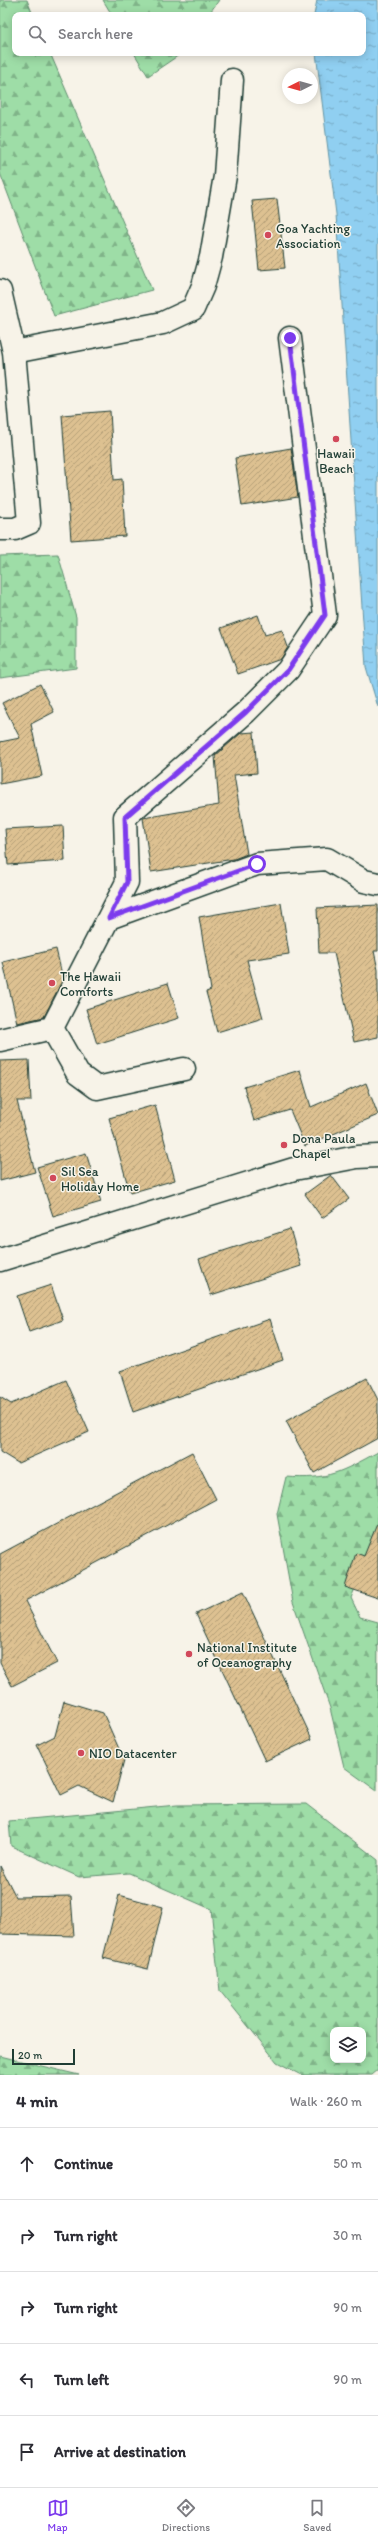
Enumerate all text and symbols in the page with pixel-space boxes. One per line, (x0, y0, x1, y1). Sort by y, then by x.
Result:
search box (12, 12, 366, 56)
icon: search (26, 23, 48, 45)
text: Search here (58, 25, 133, 43)
north arrow (282, 68, 318, 104)
place label: Goa Yachting Association (276, 221, 350, 251)
marker: Goa Yachting Association (263, 230, 273, 240)
route end (281, 329, 299, 347)
marker: Hawaii Beach (331, 434, 341, 444)
place label: Hawaii Beach (317, 446, 355, 476)
route start (248, 855, 266, 873)
place label: The Hawaii Comforts (60, 969, 121, 999)
marker: The Hawaii Comforts (47, 978, 57, 988)
place label: Dona Paula Chapel (292, 1131, 356, 1161)
marker: Dona Paula Chapel (279, 1140, 289, 1150)
place label: Sil Sea Holiday Home (61, 1164, 139, 1194)
marker: Sil Sea Holiday Home (48, 1173, 58, 1183)
place label: National Institute of Oceanography (197, 1640, 297, 1670)
marker: National Institute of Oceanography (184, 1649, 194, 1659)
place label: NIO Datacenter (89, 1746, 177, 1761)
marker: NIO Datacenter (76, 1748, 86, 1758)
map controls (330, 2027, 366, 2063)
button: layers (330, 2027, 366, 2063)
scale bar (12, 2047, 75, 2066)
text: 20 m (18, 2049, 42, 2062)
text: 4 min (16, 2091, 58, 2111)
text: Walk · 260 m (290, 2094, 362, 2109)
icon: ahead (16, 2153, 38, 2175)
text: Continue (54, 2155, 113, 2173)
text: 50 m (333, 2156, 362, 2171)
icon: right (16, 2225, 38, 2247)
text: Turn right (54, 2227, 118, 2245)
text: 30 m (333, 2228, 362, 2243)
icon: right (16, 2297, 38, 2319)
text: Turn right (54, 2299, 118, 2317)
text: 90 m (333, 2300, 362, 2315)
icon: left (16, 2369, 38, 2391)
text: Turn left (54, 2371, 109, 2389)
text: 90 m (333, 2372, 362, 2387)
icon: arrive (16, 2441, 38, 2463)
text: Arrive at destination (54, 2443, 186, 2461)
tab: Map (47, 2497, 69, 2534)
tab: Directions (162, 2497, 210, 2534)
tab: Saved (303, 2497, 331, 2534)

